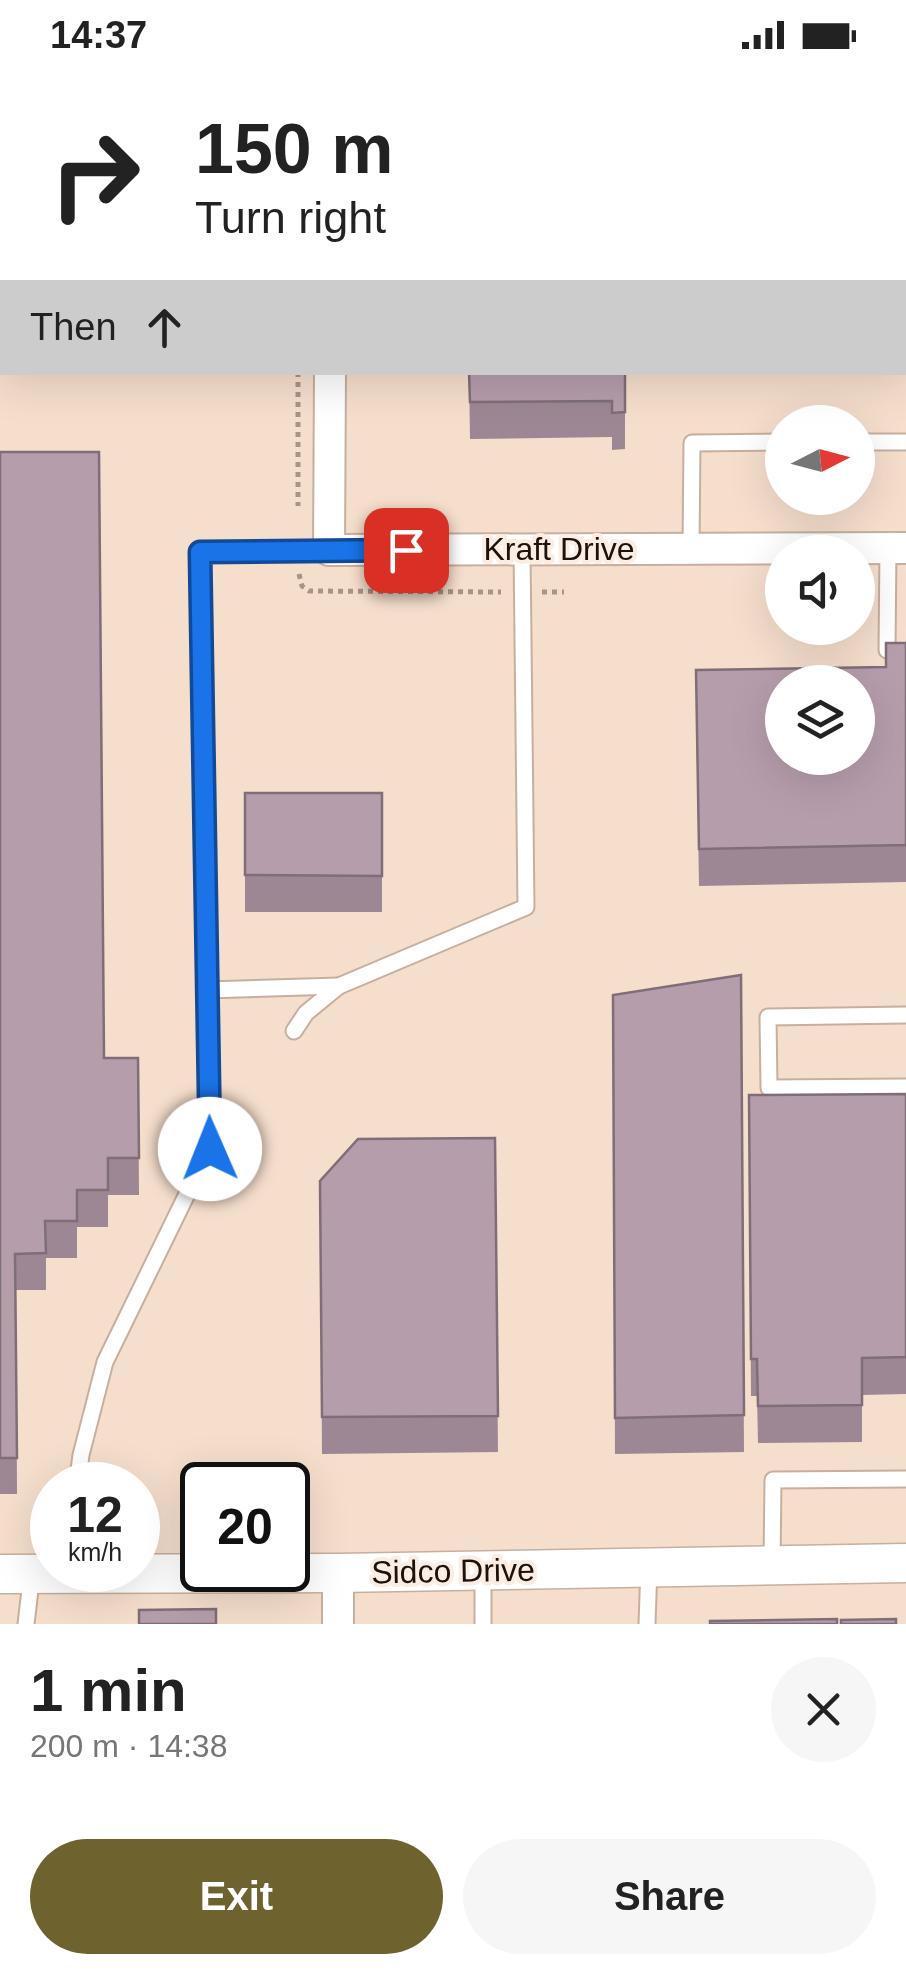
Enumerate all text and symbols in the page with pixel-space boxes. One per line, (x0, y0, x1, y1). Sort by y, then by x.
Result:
text: 14:37 (50, 14, 147, 56)
icon: right (30, 110, 160, 240)
text: 150 m (195, 110, 393, 188)
text: Turn right (195, 192, 386, 243)
icon: ahead (137, 300, 192, 355)
text: Then (30, 306, 117, 348)
north arrow (765, 405, 875, 515)
map controls (765, 405, 875, 775)
pin (364, 508, 449, 593)
icon: arrive (379, 523, 434, 578)
street label: Kraft Drive (483, 531, 635, 567)
button: sound (765, 535, 875, 645)
button: layers (765, 665, 875, 775)
position arrow (158, 1097, 262, 1201)
speed limit sign: 20 (180, 1462, 310, 1592)
text: 12 (67, 1487, 123, 1543)
text: km/h (68, 1538, 122, 1566)
street label: Sidco Drive (371, 1552, 535, 1590)
text: 1 min (30, 1657, 187, 1724)
button: close (771, 1657, 876, 1762)
text: 200 m · 14:38 (30, 1728, 227, 1764)
button: Exit (30, 1839, 443, 1954)
button: Share (463, 1839, 876, 1954)

